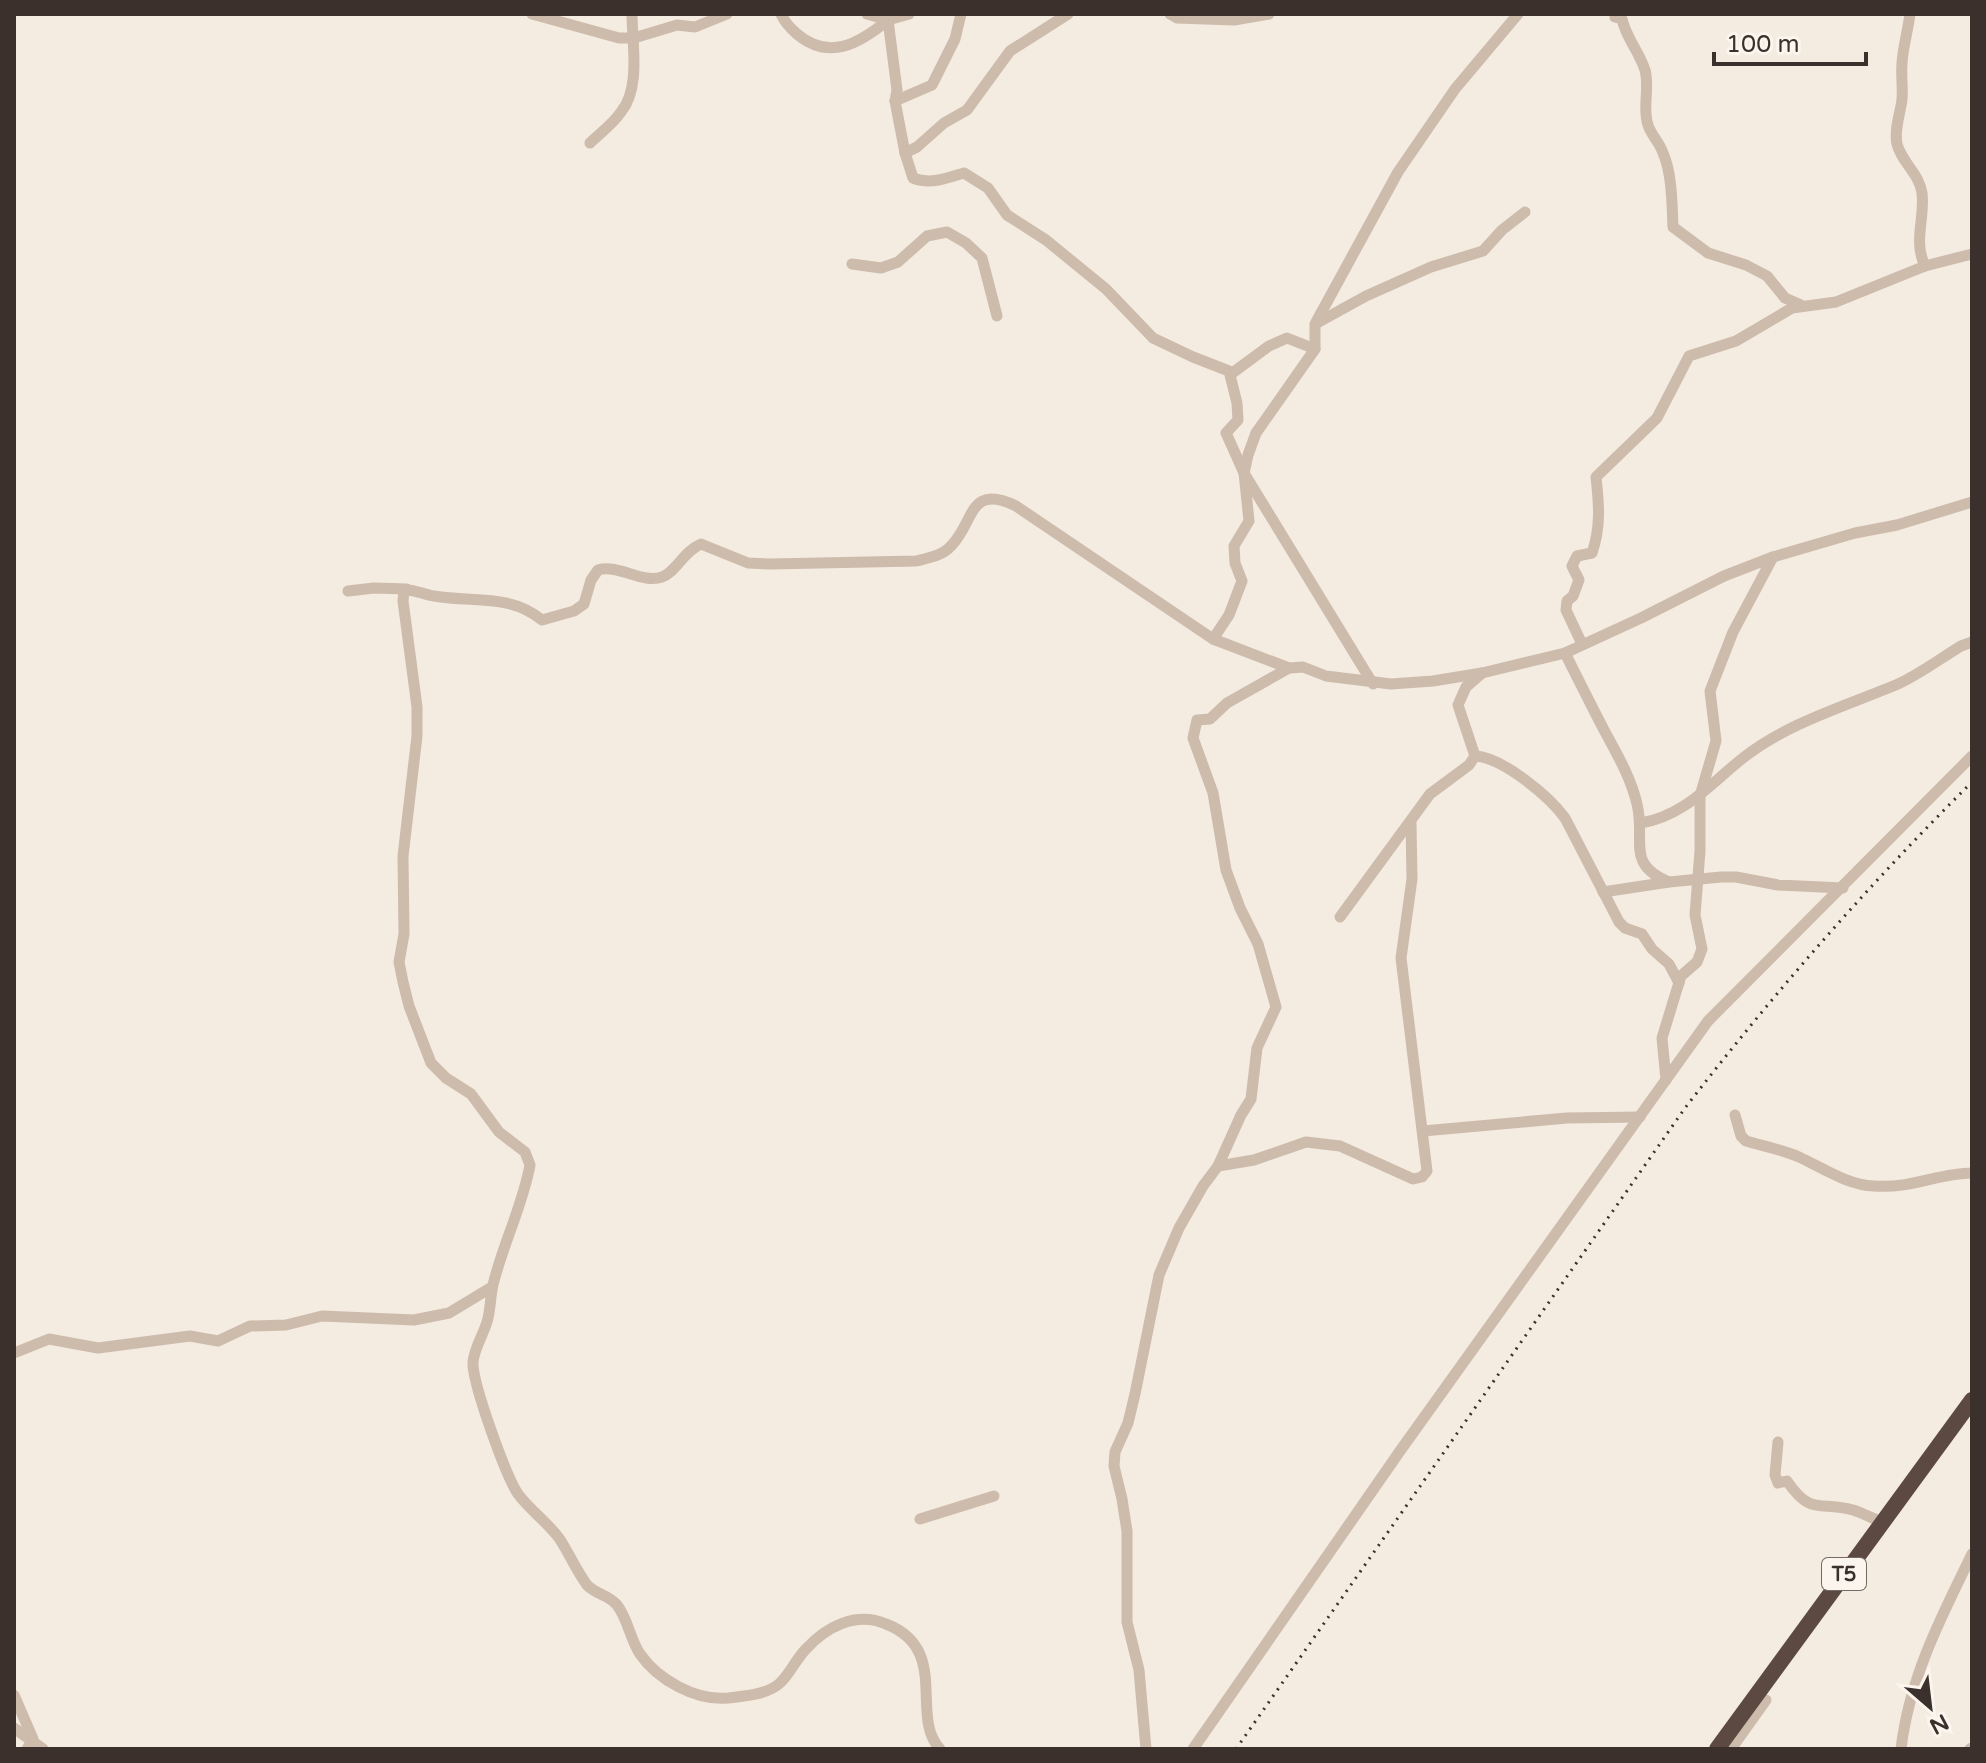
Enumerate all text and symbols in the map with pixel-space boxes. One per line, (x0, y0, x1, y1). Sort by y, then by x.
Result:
scale bar (1714, 16, 1866, 66)
text: 100 m (1726, 30, 1800, 59)
road number: T5 (1822, 1558, 1866, 1590)
north arrow (1890, 1667, 1970, 1747)
text: N (1925, 1708, 1953, 1739)

